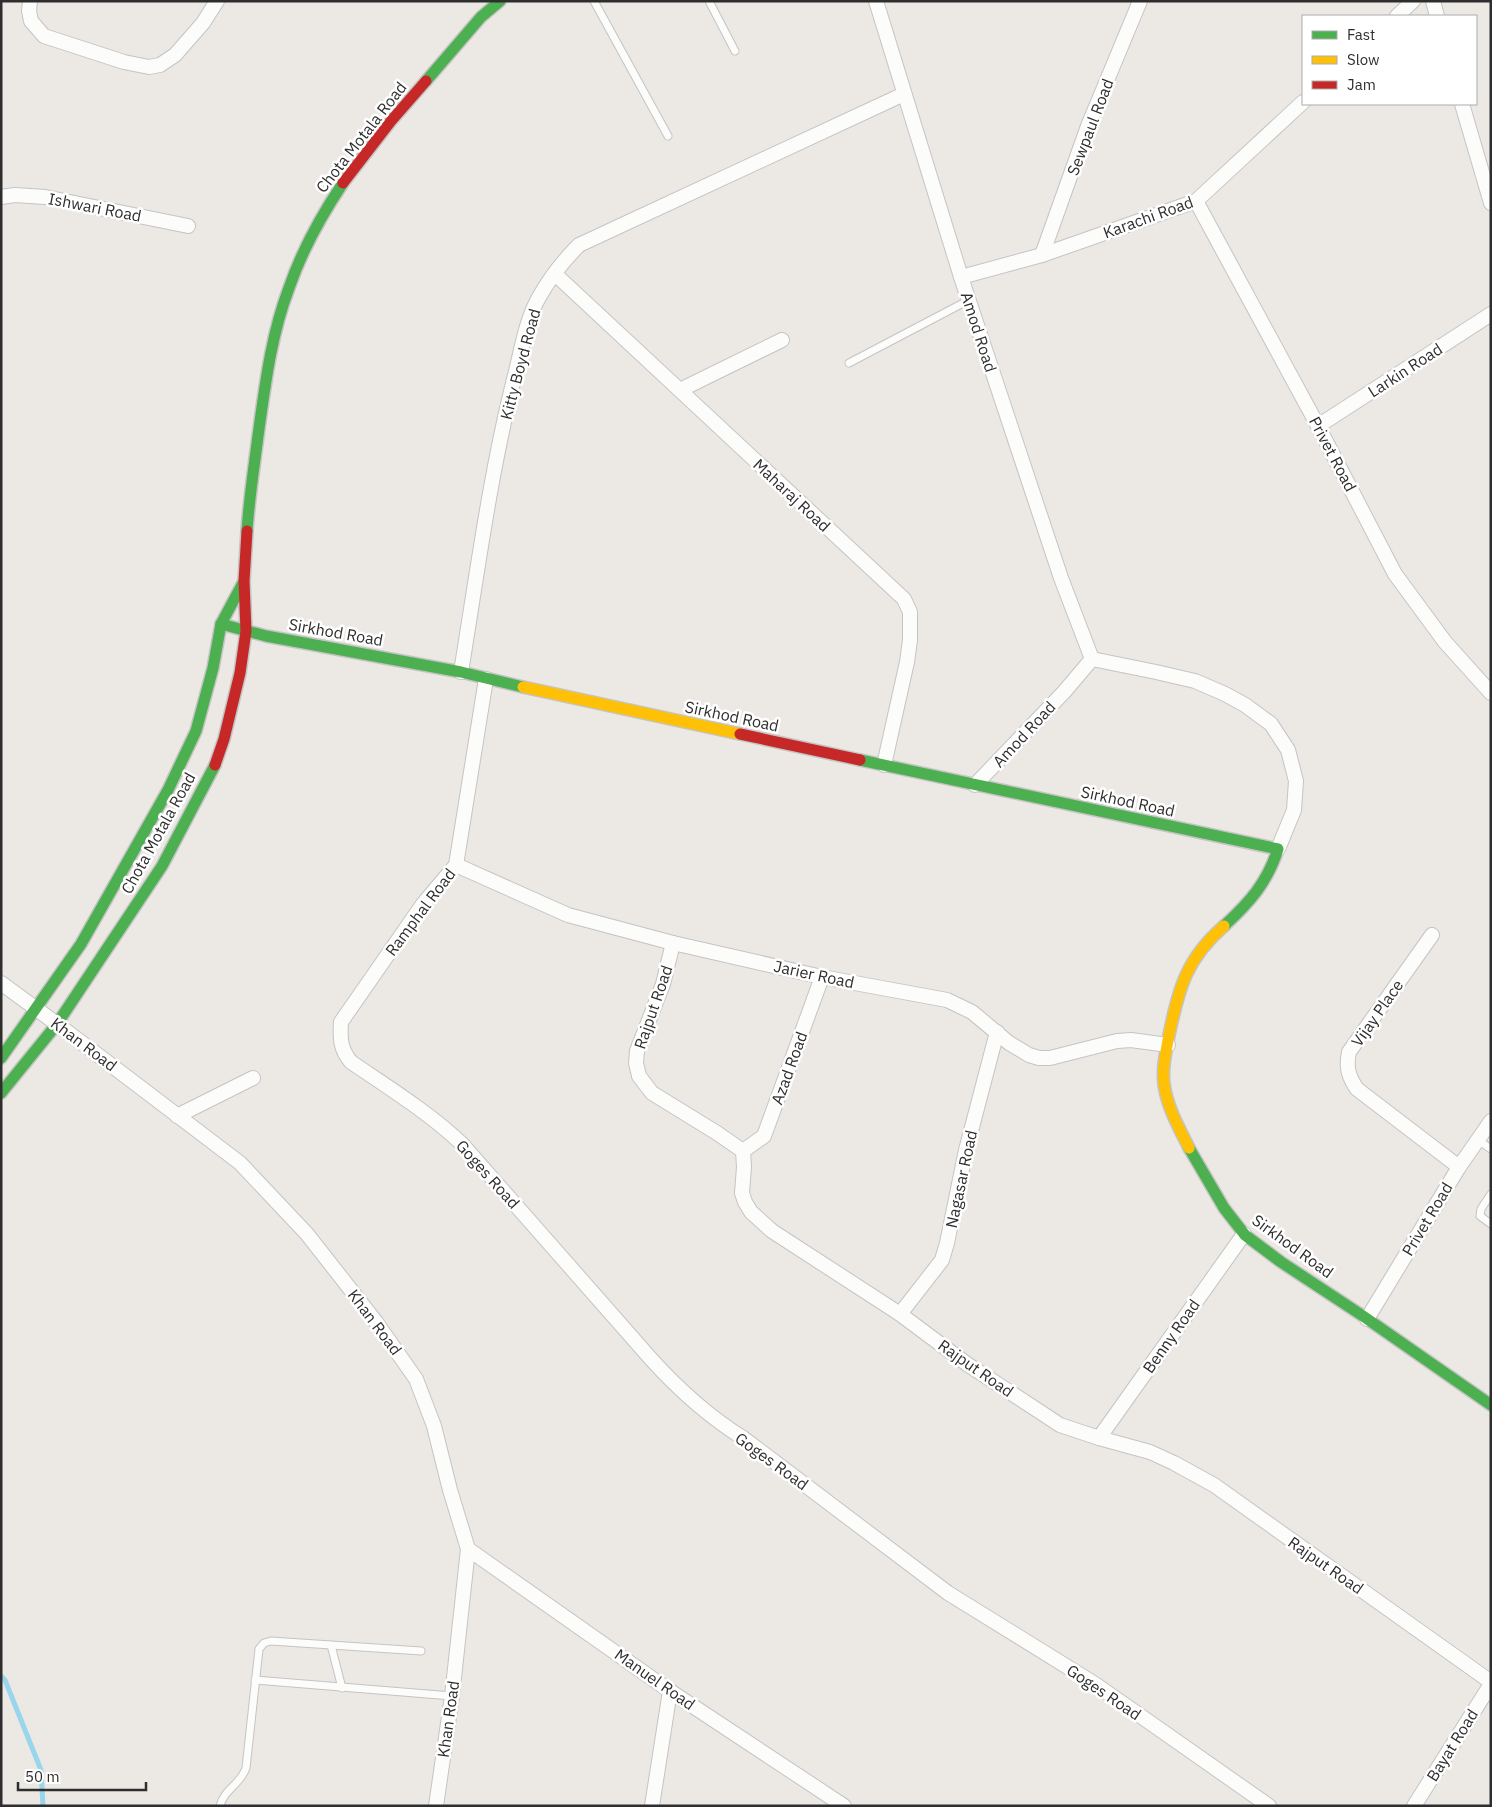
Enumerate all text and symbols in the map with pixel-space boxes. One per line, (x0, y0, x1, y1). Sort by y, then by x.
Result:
legend (1302, 15, 1477, 105)
text: Fast (1347, 25, 1375, 44)
text: Slow (1347, 50, 1380, 69)
text: Jam (1347, 75, 1376, 94)
street label: Sewpaul Road (1062, 76, 1118, 178)
street label: Chota Motala Road (311, 77, 411, 197)
street label: Ishwari Road (47, 188, 143, 226)
street label: Karachi Road (1100, 191, 1196, 243)
street label: Amod Road (957, 289, 1001, 375)
street label: Kitty Boyd Road (496, 306, 544, 422)
street label: Larkin Road (1364, 339, 1446, 401)
street label: Privet Road (1305, 413, 1361, 495)
street label: Maharaj Road (749, 454, 835, 536)
street label: Sirkhod Road (287, 614, 385, 650)
street label: Sirkhod Road (683, 696, 781, 736)
street label: Amod Road (988, 697, 1060, 771)
street label: Chota Motala Road (116, 769, 200, 897)
street label: Sirkhod Road (1079, 781, 1177, 821)
street label: Ramphal Road (381, 864, 459, 960)
street label: Jarier Road (772, 956, 856, 992)
street label: Rajput Road (629, 963, 677, 1051)
street label: Vijay Place (1347, 975, 1407, 1050)
street label: Khan Road (47, 1013, 121, 1075)
street label: Azad Road (767, 1029, 811, 1107)
street label: Nagasar Road (941, 1128, 981, 1230)
street label: Goges Road (452, 1136, 524, 1212)
street label: Privet Road (1397, 1179, 1457, 1259)
street label: Sirkhod Road (1248, 1210, 1338, 1282)
street label: Khan Road (344, 1285, 406, 1359)
street label: Benny Road (1138, 1295, 1204, 1377)
street label: Rajput Road (935, 1335, 1017, 1401)
street label: Goges Road (732, 1428, 812, 1494)
street label: Rajput Road (1285, 1532, 1367, 1598)
street label: Manuel Road (611, 1644, 699, 1714)
street label: Goges Road (1063, 1660, 1145, 1724)
street label: Khan Road (433, 1679, 463, 1759)
street label: Bayat Road (1422, 1705, 1482, 1785)
scale bar (18, 1760, 145, 1792)
text: 50 m (25, 1767, 60, 1786)

